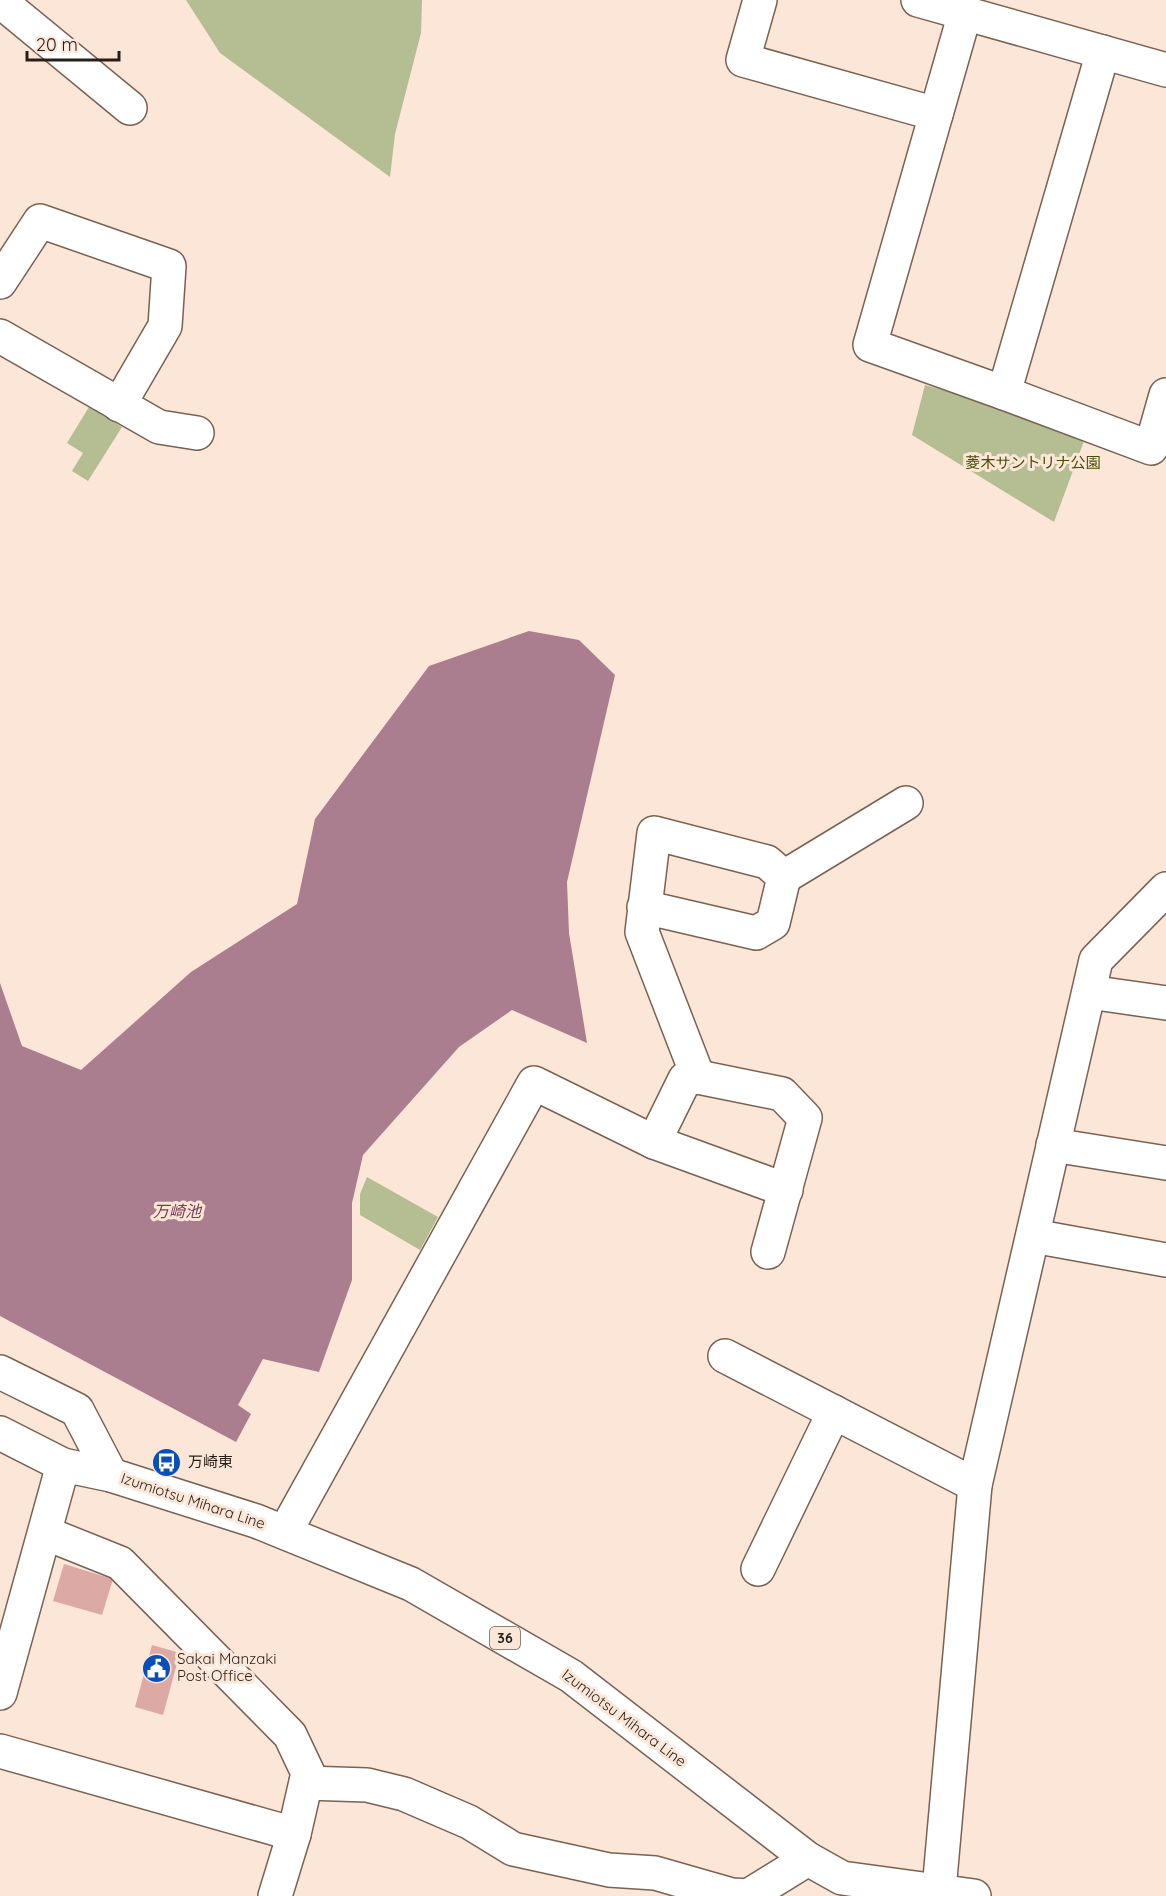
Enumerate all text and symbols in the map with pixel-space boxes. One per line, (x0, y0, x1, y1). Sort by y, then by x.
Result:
scale bar (27, 24, 118, 62)
text: 20 m (36, 33, 78, 56)
park label: 菱木サントリナ公園 (965, 453, 1101, 472)
water label: 万崎池 (153, 1201, 203, 1221)
bus stop icon: 万崎東 (151, 1446, 183, 1478)
place label: 万崎東 (188, 1452, 233, 1471)
street label: Izumiotsu Mihara Line (119, 1468, 268, 1533)
road number: 36 (490, 1627, 520, 1649)
place label: Sakai Manzaki Post Office (177, 1649, 277, 1685)
public building icon: Sakai Manzaki Post Office (140, 1652, 172, 1684)
street label: Izumiotsu Mihara Line (558, 1665, 690, 1771)

